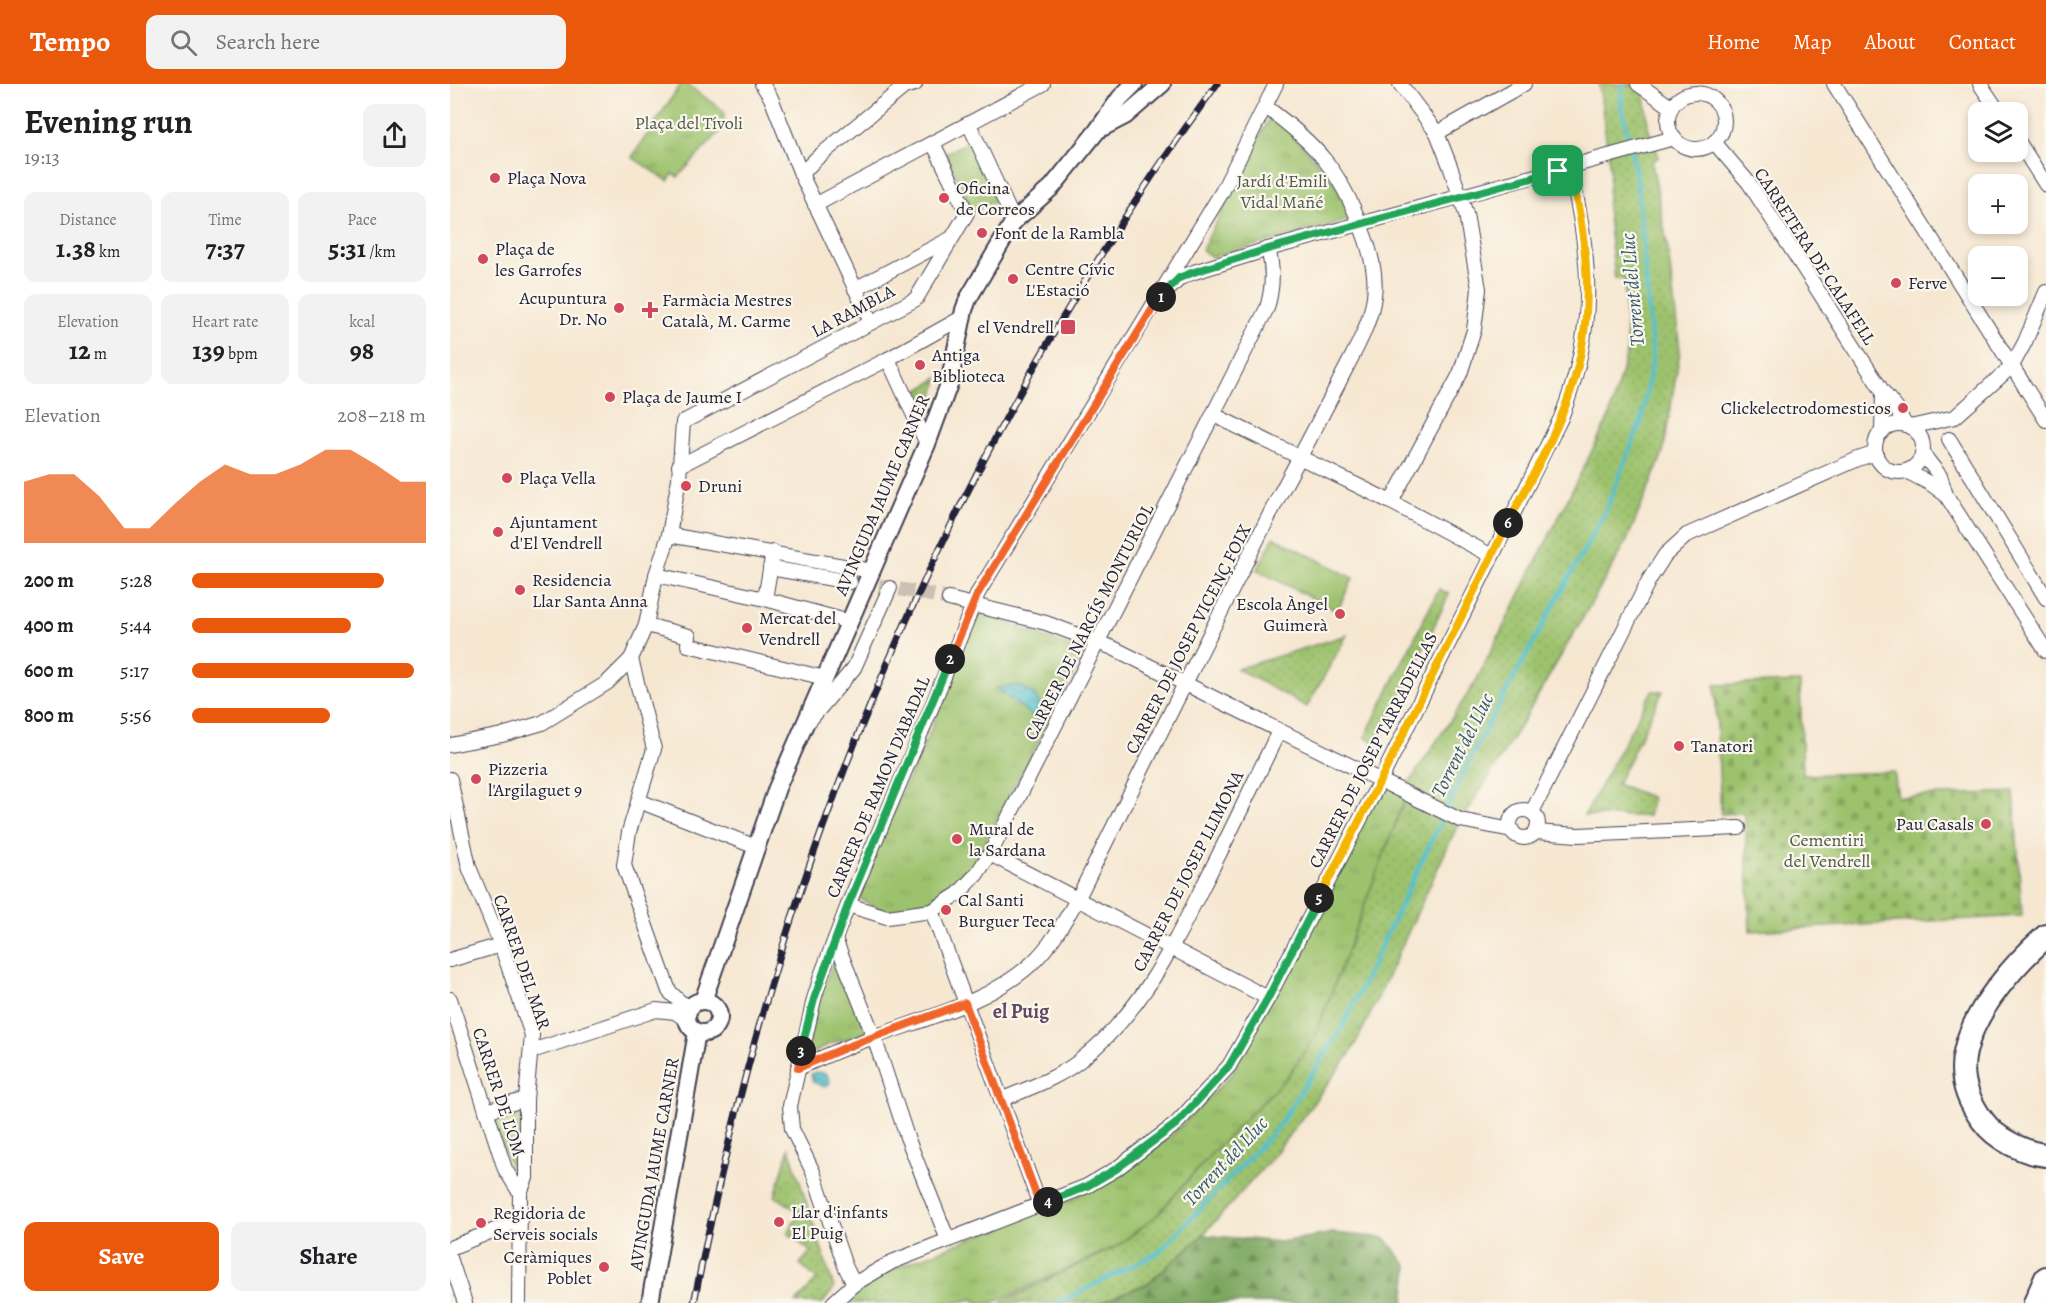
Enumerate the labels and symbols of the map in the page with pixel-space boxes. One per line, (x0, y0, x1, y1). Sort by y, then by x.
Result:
park label: Plaça del Tívoli (635, 111, 743, 135)
pin (1532, 145, 1583, 196)
street label: CARRETERA DE CALAFELL (1749, 163, 1882, 350)
place label: Plaça Nova (507, 166, 587, 190)
park label: Jardí d'Emili Vidal Mañé (1236, 169, 1328, 214)
marker: Plaça Nova (488, 171, 502, 185)
place label: Oficina de Correos (956, 176, 1035, 221)
marker: Oficina de Correos (937, 191, 951, 205)
place label: Font de la Rambla (994, 221, 1125, 245)
marker: Font de la Rambla (975, 226, 989, 240)
water label: Torrent del Lluc (1614, 232, 1651, 348)
place label: Plaça de les Garrofes (495, 237, 582, 282)
marker: Plaça de les Garrofes (476, 252, 490, 266)
place label: Centre Cívic L'Estació (1025, 257, 1115, 302)
place label: Ferve (1908, 271, 1947, 295)
marker: Centre Cívic L'Estació (1006, 272, 1020, 286)
marker: Ferve (1889, 276, 1903, 290)
street label: LA RAMBLA (807, 279, 899, 343)
pin: 1 (1146, 282, 1176, 312)
place label: Acupuntura Dr. No (519, 286, 608, 331)
place label: Farmàcia Mestres Català, M. Carme (662, 288, 792, 333)
marker: Acupuntura Dr. No (612, 301, 626, 315)
marker: Farmàcia Mestres Català, M. Carme (643, 303, 657, 317)
place label: el Vendrell (977, 315, 1055, 339)
marker: el Vendrell (1059, 318, 1077, 336)
place label: Antiga Biblioteca (931, 343, 1006, 388)
marker: Antiga Biblioteca (913, 358, 927, 372)
place label: Plaça de Jaume I (622, 385, 742, 409)
marker: Plaça de Jaume I (603, 390, 617, 404)
street label: AVINGUDA JAUME CARNER (828, 391, 935, 600)
place label: Clickelectrodomesticos (1721, 396, 1891, 420)
marker: Clickelectrodomesticos (1896, 401, 1910, 415)
place label: Plaça Vella (519, 466, 597, 490)
marker: Plaça Vella (500, 471, 514, 485)
place label: Druni (698, 474, 742, 498)
marker: Druni (679, 479, 693, 493)
street label: CARRER DE NARCÍS MONTURIOL (1019, 499, 1160, 744)
pin: 6 (1493, 508, 1523, 538)
place label: Ajuntament d'El Vendrell (509, 510, 603, 555)
street label: CARRER DE JOSEP VICENÇ FOIX (1119, 520, 1257, 758)
marker: Ajuntament d'El Vendrell (491, 525, 505, 539)
place label: Residencia Llar Santa Anna (532, 568, 649, 613)
marker: Residencia Llar Santa Anna (513, 583, 527, 597)
place label: Escola Àngel Guimerà (1236, 592, 1329, 637)
place label: Mercat del Vendrell (758, 606, 837, 651)
marker: Escola Àngel Guimerà (1333, 607, 1347, 621)
marker: Mercat del Vendrell (740, 621, 754, 635)
street label: CARRER DE JOSEP TARRADELLAS (1303, 628, 1443, 872)
pin: 2 (935, 644, 965, 674)
street label: CARRER DE RAMON D'ABADAL (820, 672, 936, 902)
water label: Torrent del Lluc (1425, 688, 1500, 802)
place label: Tanatori (1691, 734, 1753, 758)
marker: Tanatori (1672, 739, 1686, 753)
place label: Pizzeria l'Argilaguet 9 (488, 757, 582, 802)
street label: CARRER DE JOSEP LLIMONA (1127, 766, 1249, 976)
marker: Pizzeria l'Argilaguet 9 (469, 772, 483, 786)
place label: Pau Casals (1896, 812, 1974, 836)
place label: Mural de la Sardana (969, 817, 1047, 862)
marker: Pau Casals (1979, 817, 1993, 831)
park label: Cementiri del Vendrell (1784, 828, 1871, 873)
marker: Mural de la Sardana (950, 832, 964, 846)
pin: 5 (1304, 883, 1334, 913)
place label: Cal Santi Burguer Teca (958, 888, 1056, 933)
street label: CARRER DEL MAR (488, 891, 556, 1033)
marker: Cal Santi Burguer Teca (939, 903, 953, 917)
district label: el Puig (993, 998, 1050, 1025)
street label: CARRER DE L'OM (467, 1025, 531, 1159)
pin: 3 (786, 1036, 816, 1066)
street label: AVINGUDA JAUME CARNER (623, 1056, 685, 1273)
water label: Torrent del Lluc (1177, 1111, 1274, 1212)
pin: 4 (1033, 1187, 1063, 1217)
place label: Llar d'infants El Puig (791, 1200, 888, 1245)
place label: Regidoria de Serveis socials (493, 1201, 598, 1246)
marker: Llar d'infants El Puig (772, 1215, 786, 1229)
marker: Regidoria de Serveis socials (474, 1216, 488, 1230)
place label: Ceràmiques Poblet (504, 1245, 592, 1290)
marker: Ceràmiques Poblet (597, 1260, 611, 1274)

